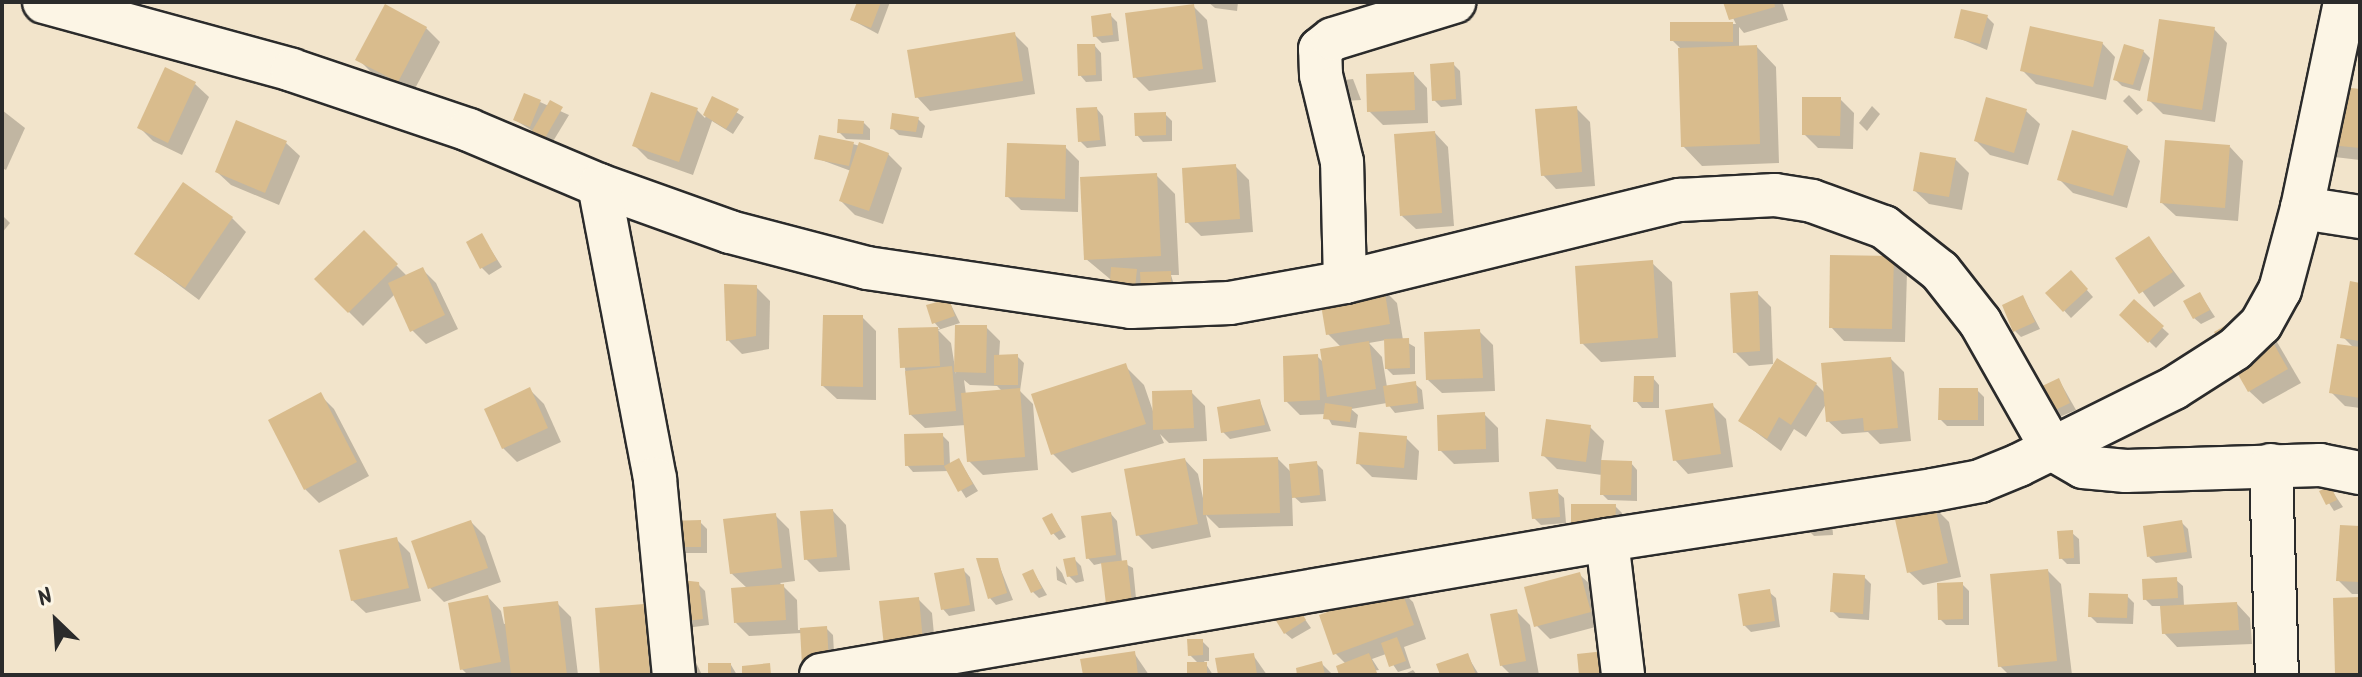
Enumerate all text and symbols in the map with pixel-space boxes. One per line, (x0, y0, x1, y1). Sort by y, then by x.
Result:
text: N (32, 580, 59, 618)
north arrow (16, 581, 96, 661)

